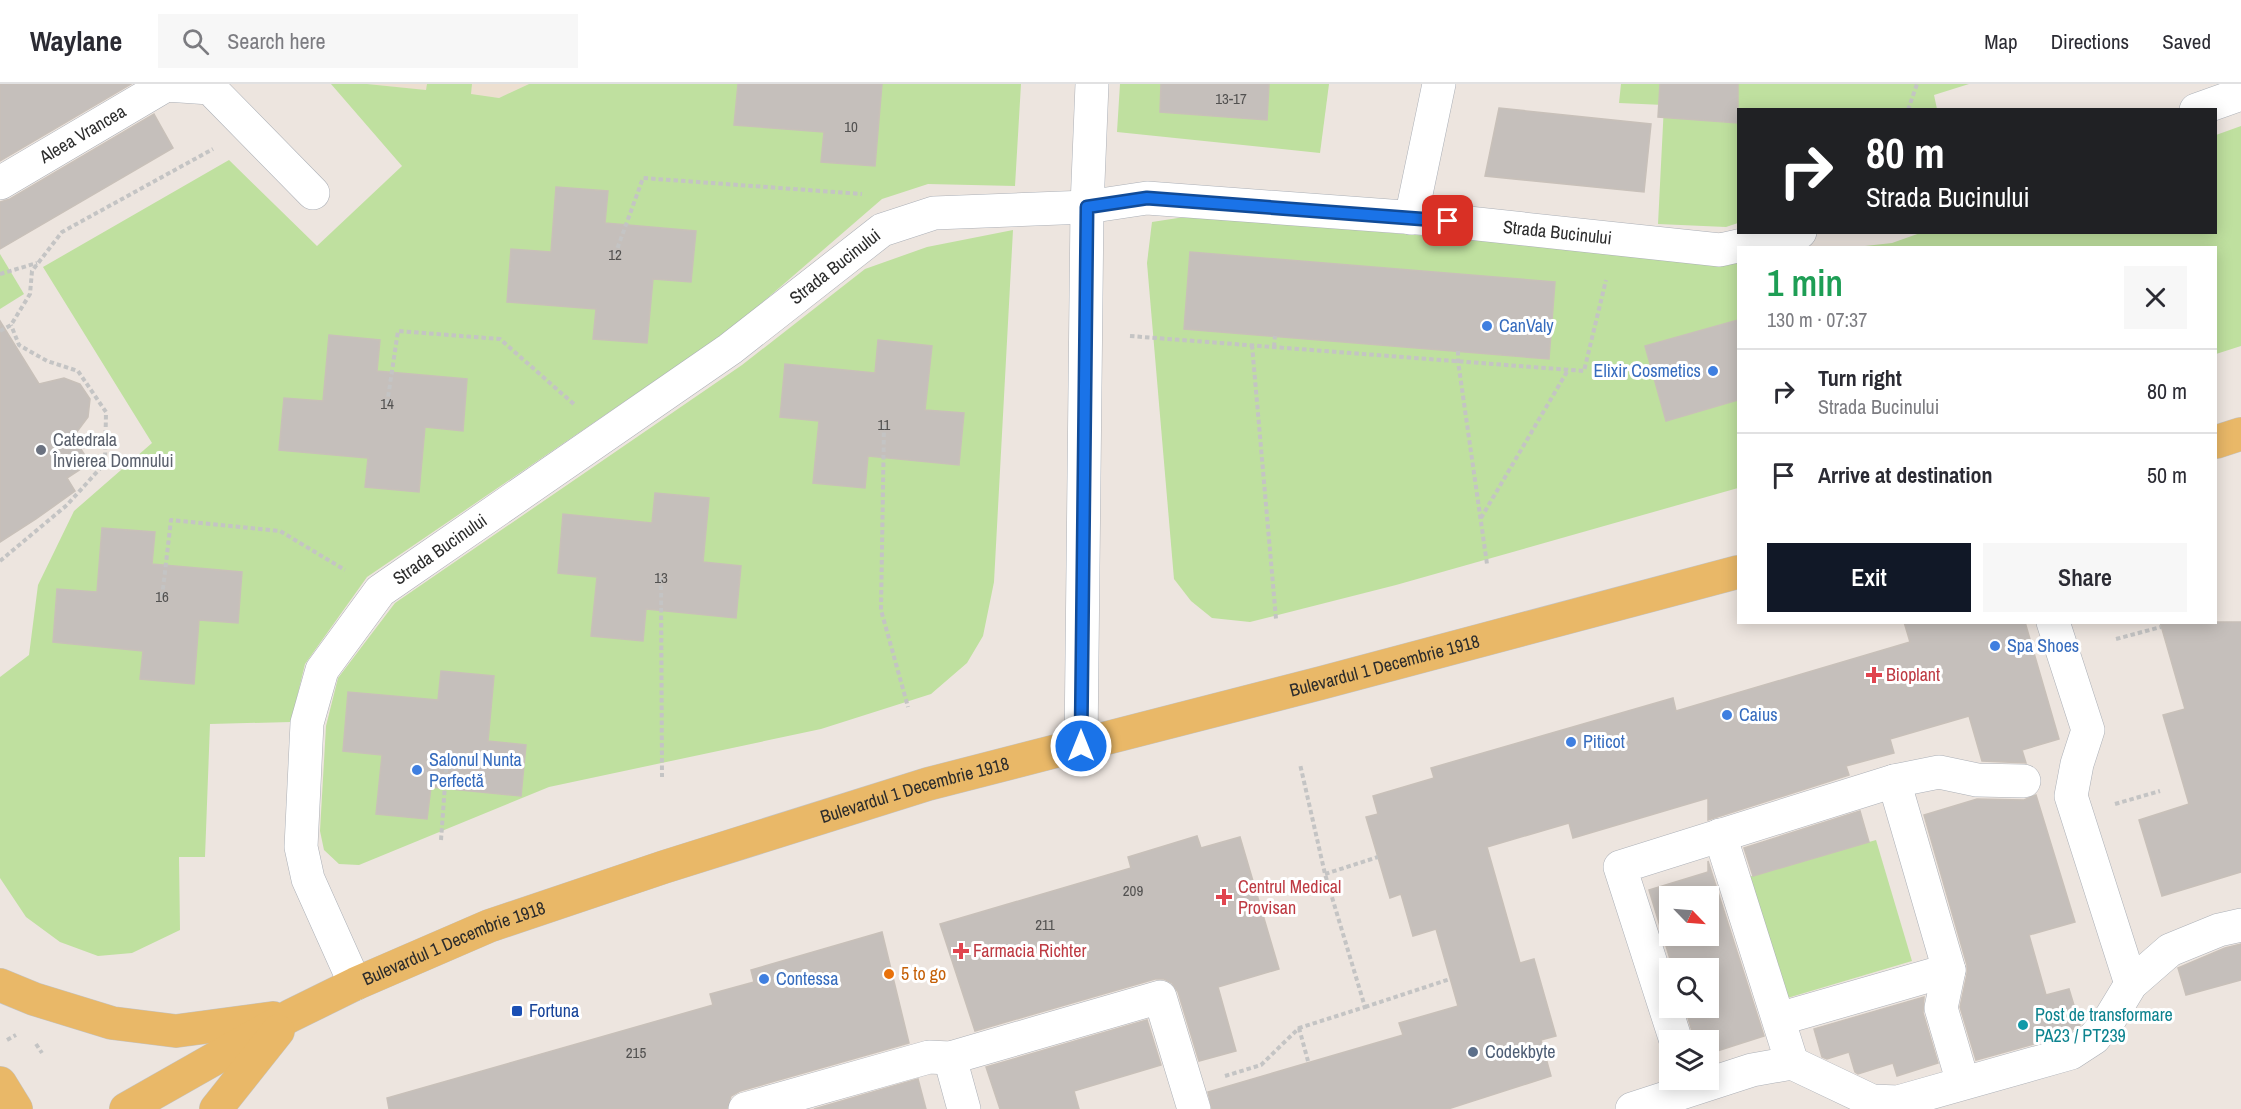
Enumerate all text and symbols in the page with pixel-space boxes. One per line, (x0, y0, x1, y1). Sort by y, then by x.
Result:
search box (158, 14, 578, 68)
text: Waylane (30, 22, 122, 60)
icon: search (179, 25, 212, 58)
text: Search here (227, 26, 326, 56)
text: Map (1984, 27, 2018, 56)
text: Directions (2051, 27, 2129, 56)
text: Saved (2162, 27, 2211, 56)
house number: 13-17 (1215, 88, 1247, 109)
street label: Aleea Vrancea (34, 98, 130, 170)
house number: 10 (844, 116, 858, 137)
text: 80 m (1866, 125, 1945, 181)
icon: right (1767, 132, 1845, 210)
text: Strada Bucinului (1866, 179, 2030, 215)
pin (1422, 195, 1473, 246)
icon: arrive (1431, 204, 1464, 237)
street label: Strada Bucinului (1502, 214, 1613, 250)
street label: Strada Bucinului (784, 223, 886, 310)
house number: 12 (608, 244, 622, 265)
text: 1 min (1767, 259, 1843, 307)
button: close (2124, 266, 2187, 329)
text: 130 m · 07:37 (1767, 306, 1867, 333)
place label: CanValy (1499, 313, 1554, 338)
marker: CanValy (1480, 319, 1494, 333)
place label: Elixir Cosmetics (1594, 358, 1701, 383)
text: Turn right (1818, 363, 1902, 393)
marker: Elixir Cosmetics (1706, 364, 1720, 378)
icon: right (1767, 375, 1800, 408)
text: 80 m (2147, 376, 2187, 406)
house number: 14 (380, 393, 394, 414)
text: Strada Bucinului (1818, 393, 1939, 420)
house number: 11 (878, 414, 891, 435)
place label: Catedrala Învierea Domnului (52, 427, 174, 473)
marker: Catedrala Învierea Domnului (34, 443, 48, 457)
icon: arrive (1767, 459, 1800, 492)
text: Arrive at destination (1818, 460, 1992, 490)
text: 50 m (2147, 460, 2187, 490)
street label: Strada Bucinului (388, 508, 492, 590)
button: Exit (1767, 543, 1971, 612)
button: Share (1983, 543, 2187, 612)
house number: 13 (654, 567, 668, 588)
house number: 16 (155, 586, 169, 607)
street label: Bulevardul 1 Decembrie 1918 (1287, 628, 1482, 703)
place label: Spa Shoes (2007, 633, 2079, 658)
marker: Spa Shoes (1988, 639, 2002, 653)
place label: Bioplant (1886, 662, 1940, 687)
marker: Bioplant (1867, 668, 1881, 682)
place label: Caius (1739, 702, 1778, 727)
marker: Caius (1720, 708, 1734, 722)
position arrow (1049, 714, 1113, 778)
place label: Piticot (1583, 729, 1625, 754)
marker: Piticot (1564, 735, 1578, 749)
place label: Salonul Nunta Perfectă (429, 747, 522, 793)
street label: Bulevardul 1 Decembrie 1918 (817, 751, 1012, 829)
marker: Salonul Nunta Perfectă (410, 763, 424, 777)
place label: Centrul Medical Provisan (1238, 874, 1341, 920)
house number: 209 (1123, 880, 1143, 901)
north arrow (1659, 886, 1719, 946)
map controls (1659, 886, 1719, 1090)
marker: Centrul Medical Provisan (1215, 888, 1233, 906)
street label: Bulevardul 1 Decembrie 1918 (358, 895, 549, 991)
house number: 211 (1035, 914, 1055, 935)
place label: Farmacia Richter (973, 938, 1086, 963)
marker: Farmacia Richter (954, 944, 968, 958)
button: search (1659, 958, 1719, 1018)
place label: 5 to go (901, 961, 946, 986)
place label: Contessa (776, 966, 838, 991)
marker: 5 to go (882, 967, 896, 981)
marker: Contessa (757, 972, 771, 986)
place label: Fortuna (529, 998, 579, 1023)
place label: Post de transformare PA23 / PT239 (2035, 1002, 2173, 1048)
marker: Fortuna (510, 1004, 524, 1018)
marker: Post de transformare PA23 / PT239 (2016, 1018, 2030, 1032)
button: layers (1659, 1030, 1719, 1090)
place label: Codekbyte (1485, 1039, 1556, 1064)
house number: 215 (626, 1042, 646, 1063)
marker: Codekbyte (1466, 1045, 1480, 1059)

